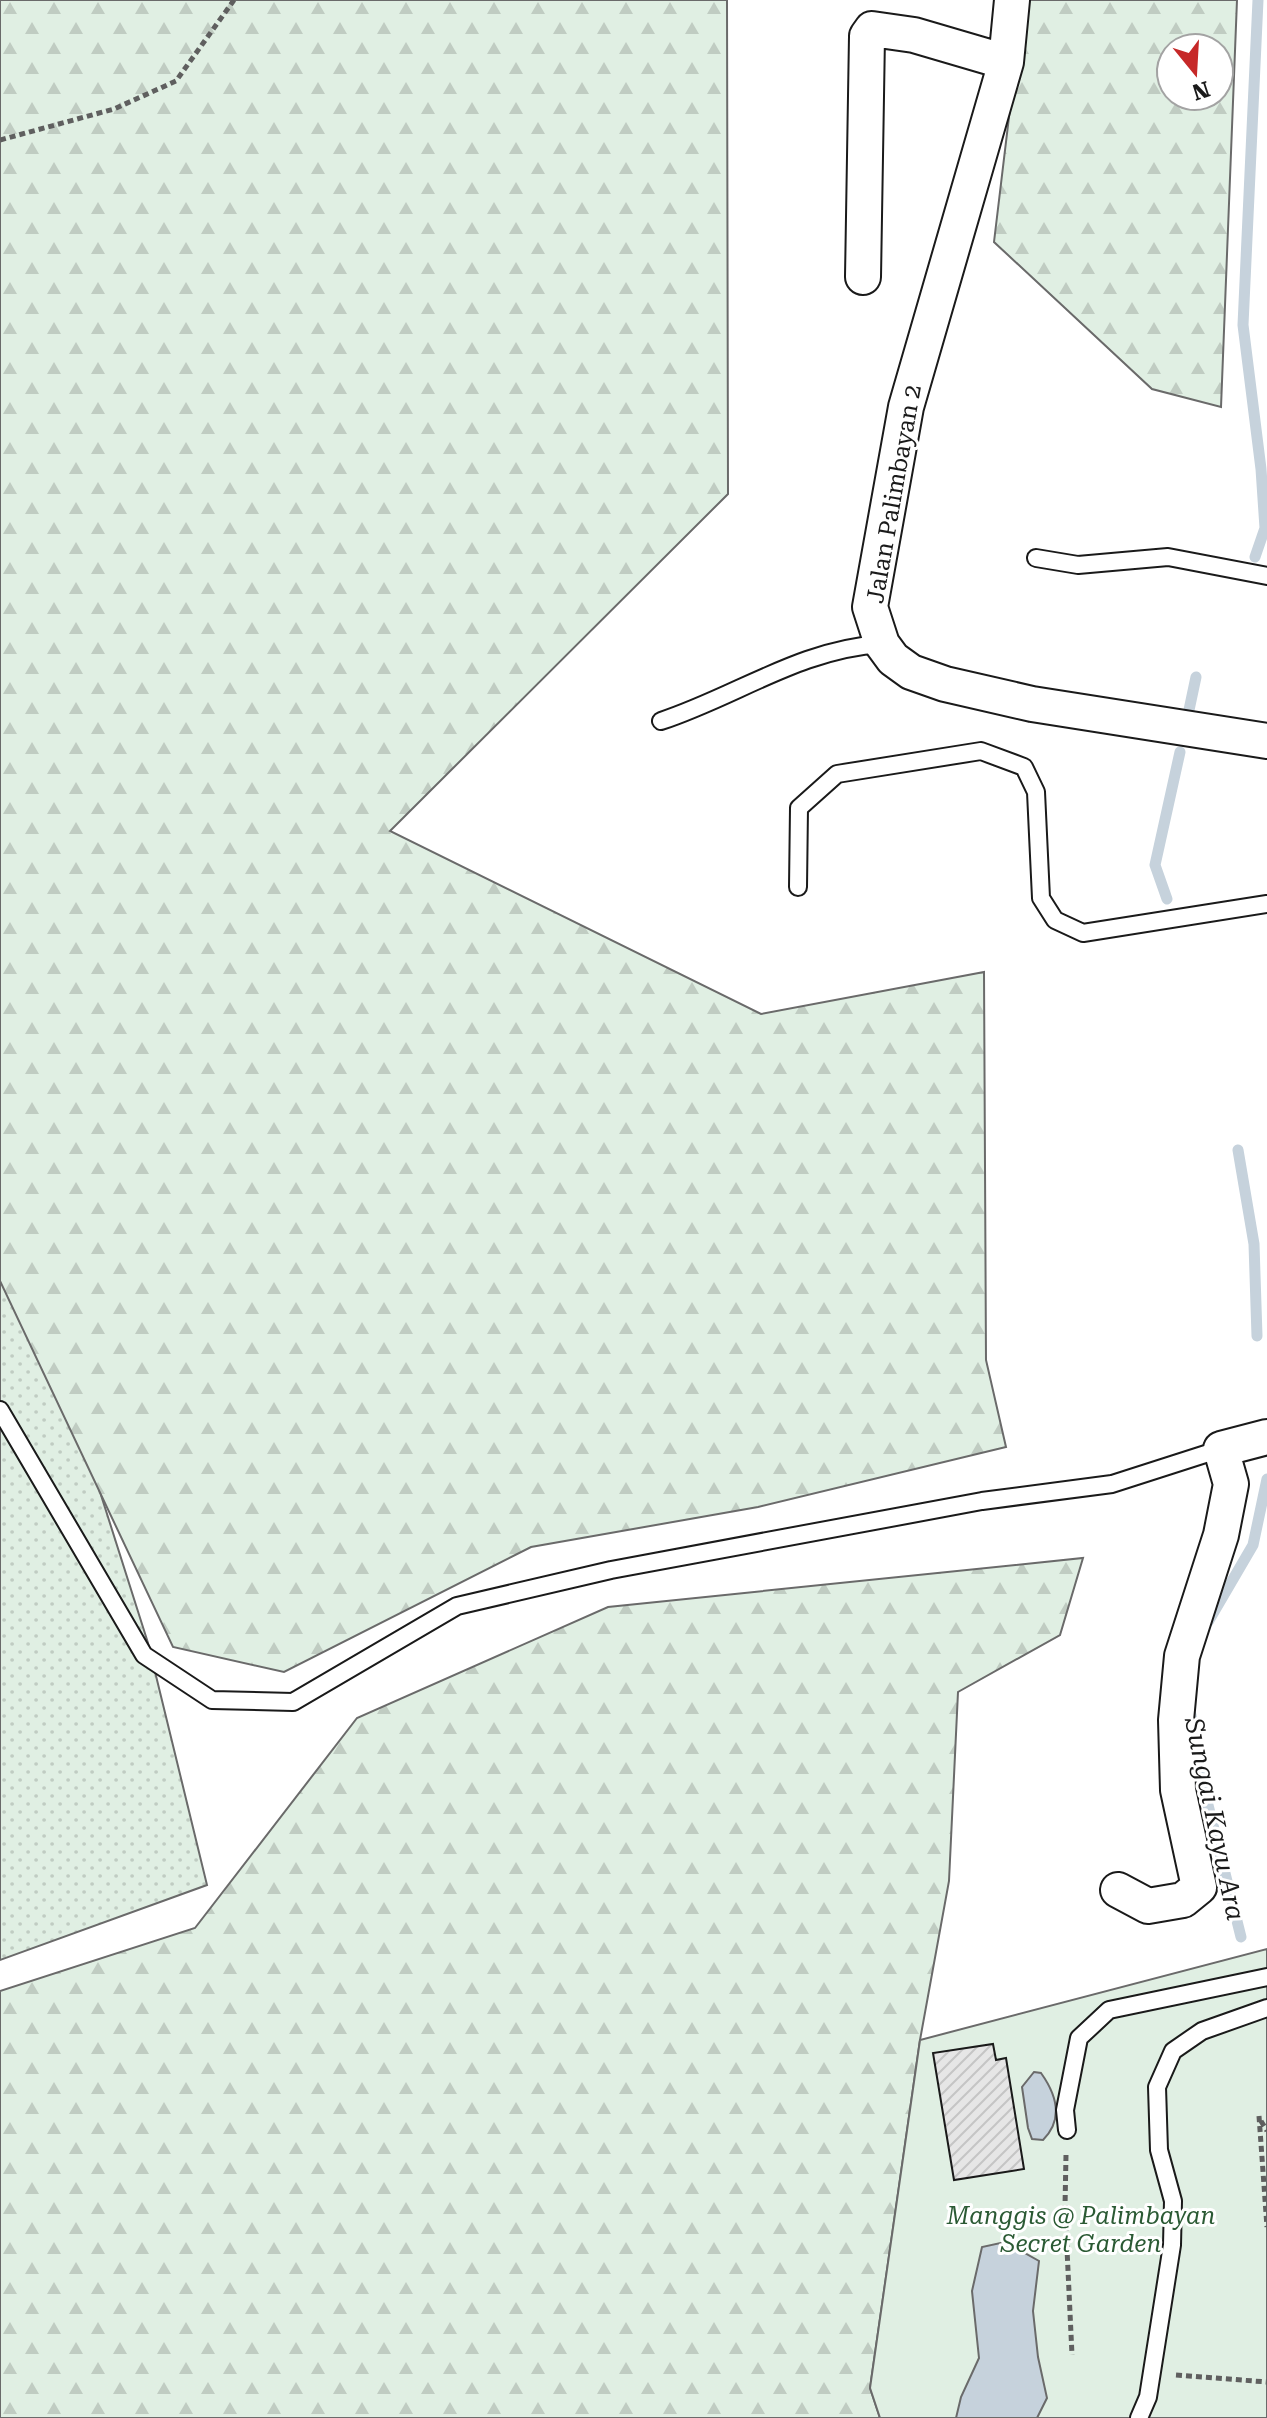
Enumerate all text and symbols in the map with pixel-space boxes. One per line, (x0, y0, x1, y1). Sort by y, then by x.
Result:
north arrow (1155, 32, 1235, 112)
text: N (1189, 76, 1213, 105)
street label: Jalan Palimbayan 2 (861, 382, 927, 606)
water label: Sungai Kayu Ara (1179, 1714, 1251, 1923)
park label: Manggis @ Palimbayan Secret Garden (946, 2202, 1215, 2258)

